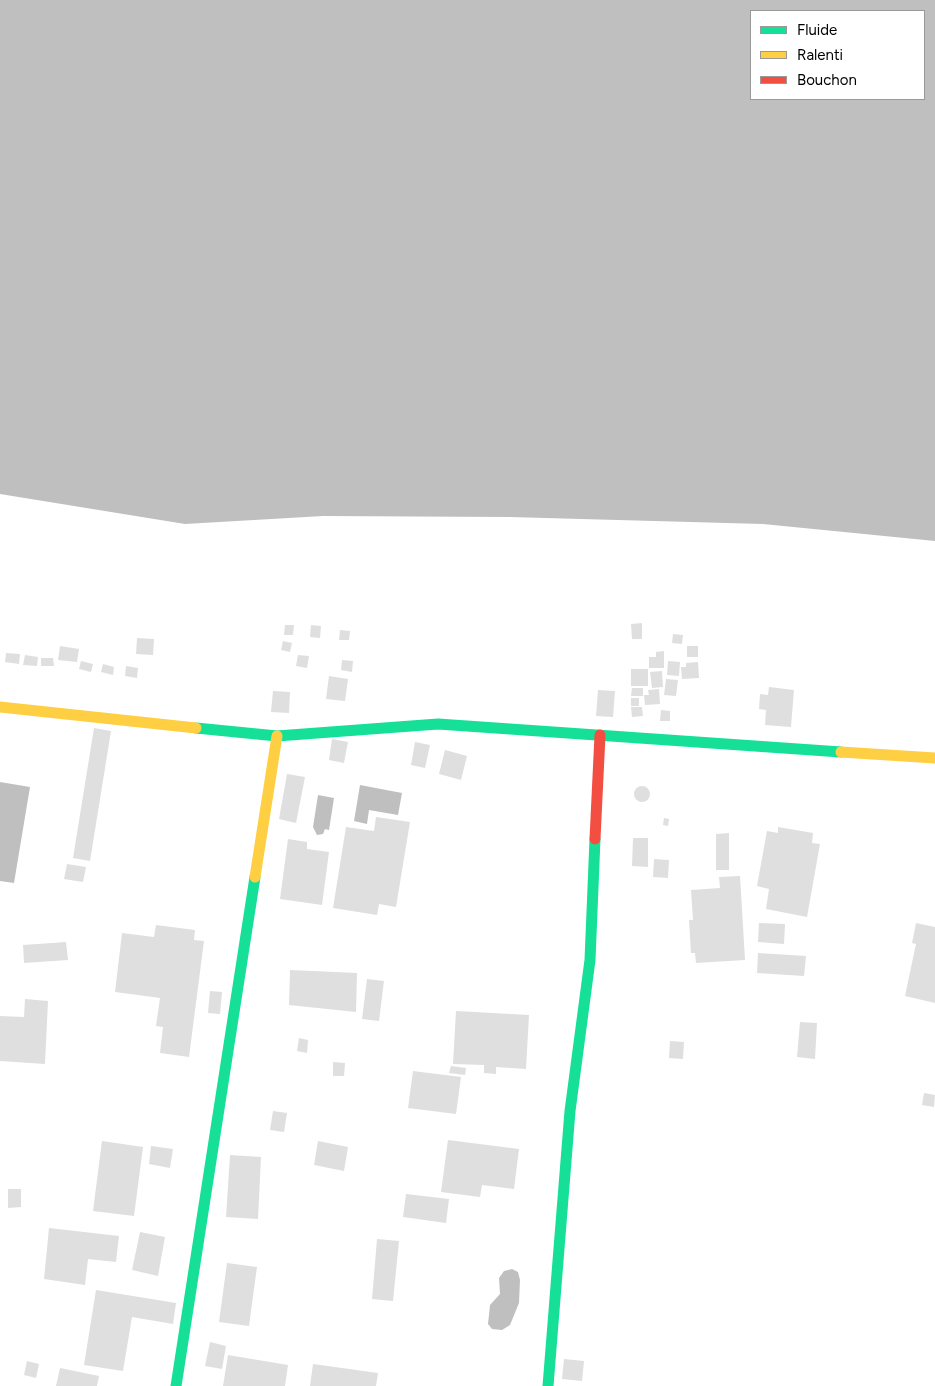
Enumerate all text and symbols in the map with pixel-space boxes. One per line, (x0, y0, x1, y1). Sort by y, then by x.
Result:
legend (750, 10, 925, 100)
text: Fluide (797, 21, 837, 39)
text: Ralenti (797, 46, 843, 64)
text: Bouchon (797, 71, 857, 89)

